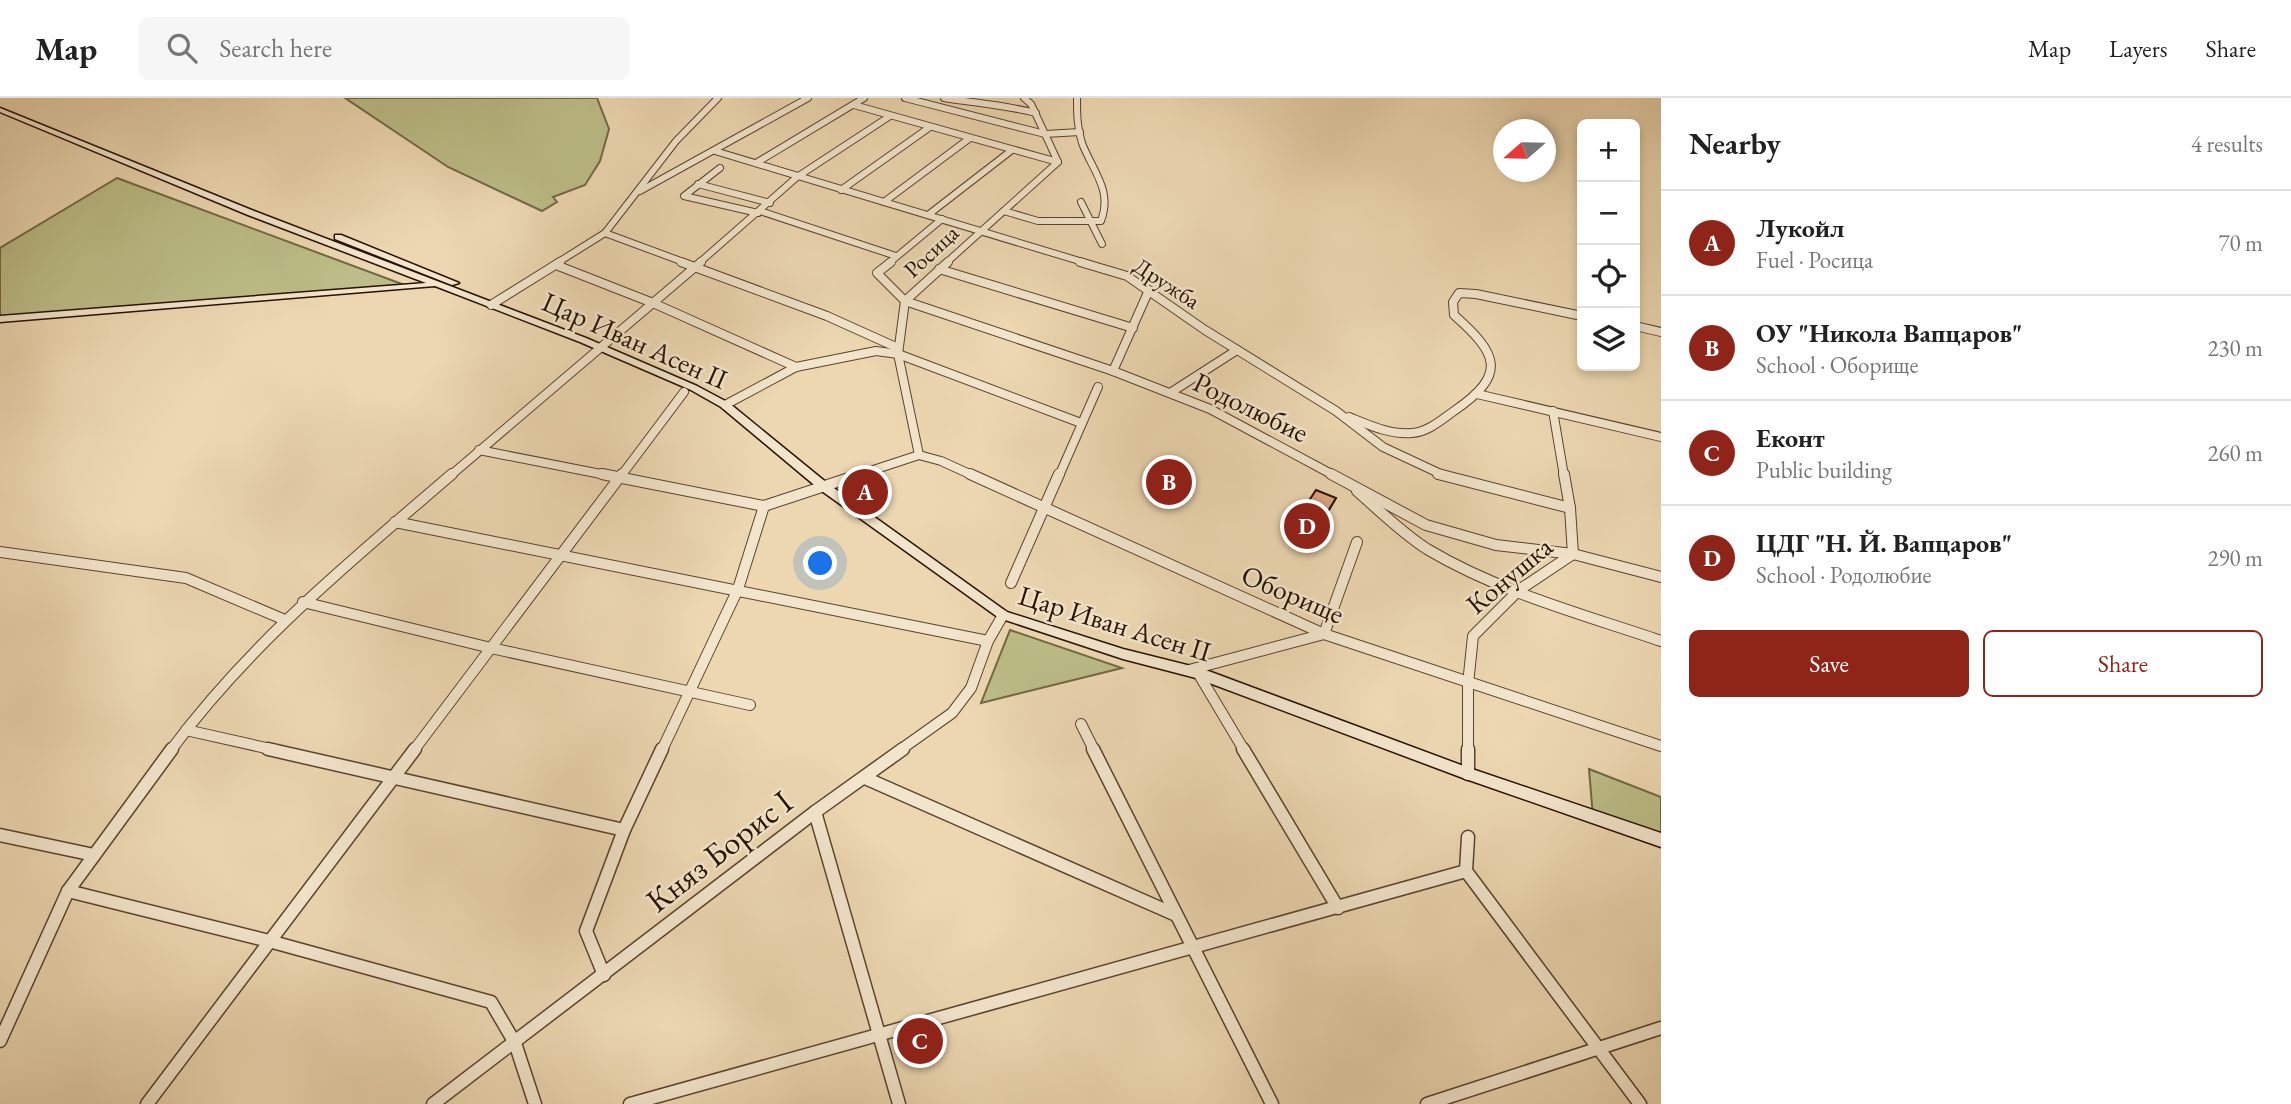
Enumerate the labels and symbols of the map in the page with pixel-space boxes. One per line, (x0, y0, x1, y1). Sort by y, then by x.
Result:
north arrow (1493, 119, 1556, 182)
street label: Росица (897, 217, 966, 284)
street label: Дружба (1128, 250, 1207, 316)
street label: Цар Иван Асен II (537, 283, 734, 397)
street label: Родолюбие (1187, 364, 1315, 450)
pin: B (1146, 456, 1192, 508)
pin: A (842, 466, 888, 518)
pin: D (1284, 500, 1330, 552)
street label: Конушка (1458, 528, 1560, 622)
your location (803, 546, 837, 580)
street label: Оборище (1236, 556, 1350, 632)
street label: Цар Иван Асен II (1015, 577, 1216, 669)
street label: Княз Борис I (637, 780, 801, 922)
pin: C (897, 1015, 943, 1067)

